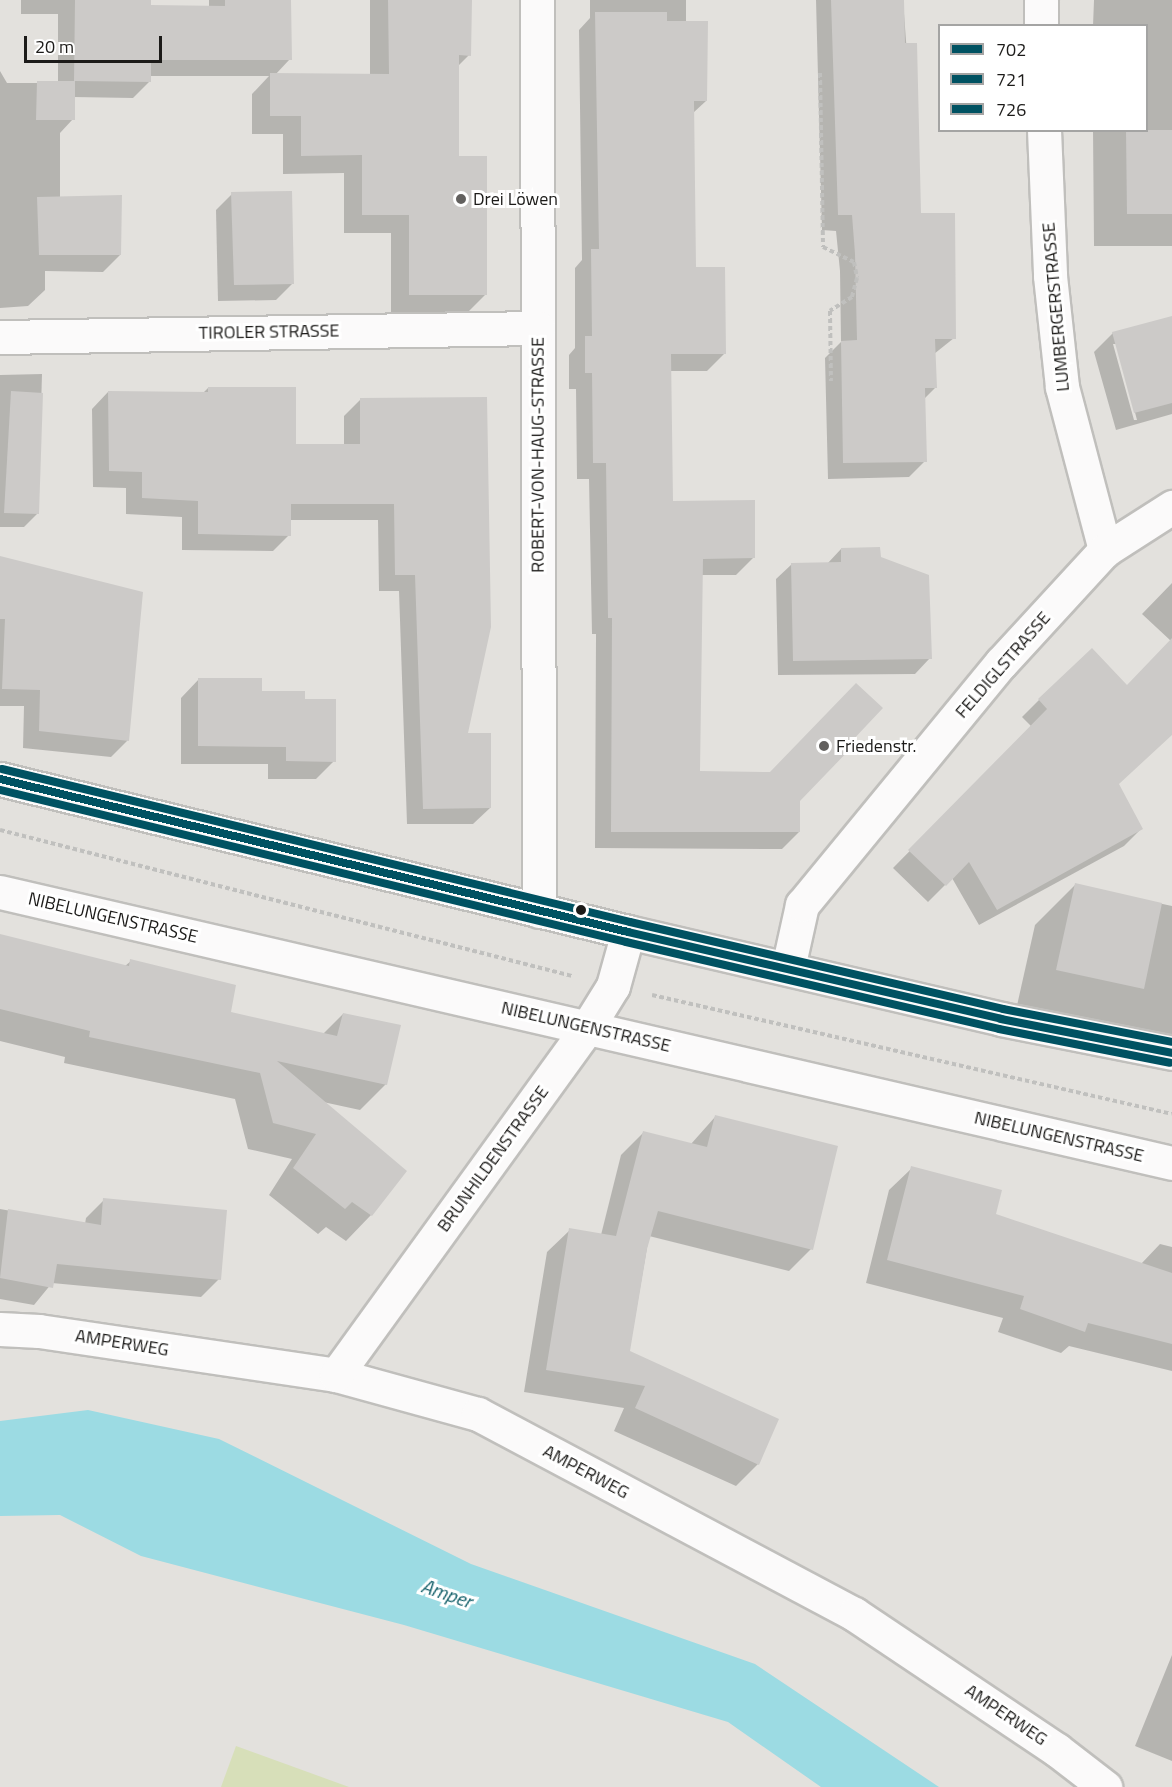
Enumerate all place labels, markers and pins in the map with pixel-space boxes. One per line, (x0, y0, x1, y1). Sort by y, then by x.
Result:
place label: Drei Löwen (473, 188, 558, 210)
marker: Drei Löwen (454, 192, 468, 206)
place label: Friedenstr. (836, 735, 916, 757)
marker: Friedenstr. (817, 739, 831, 753)
unlabelled marker (575, 904, 587, 916)

